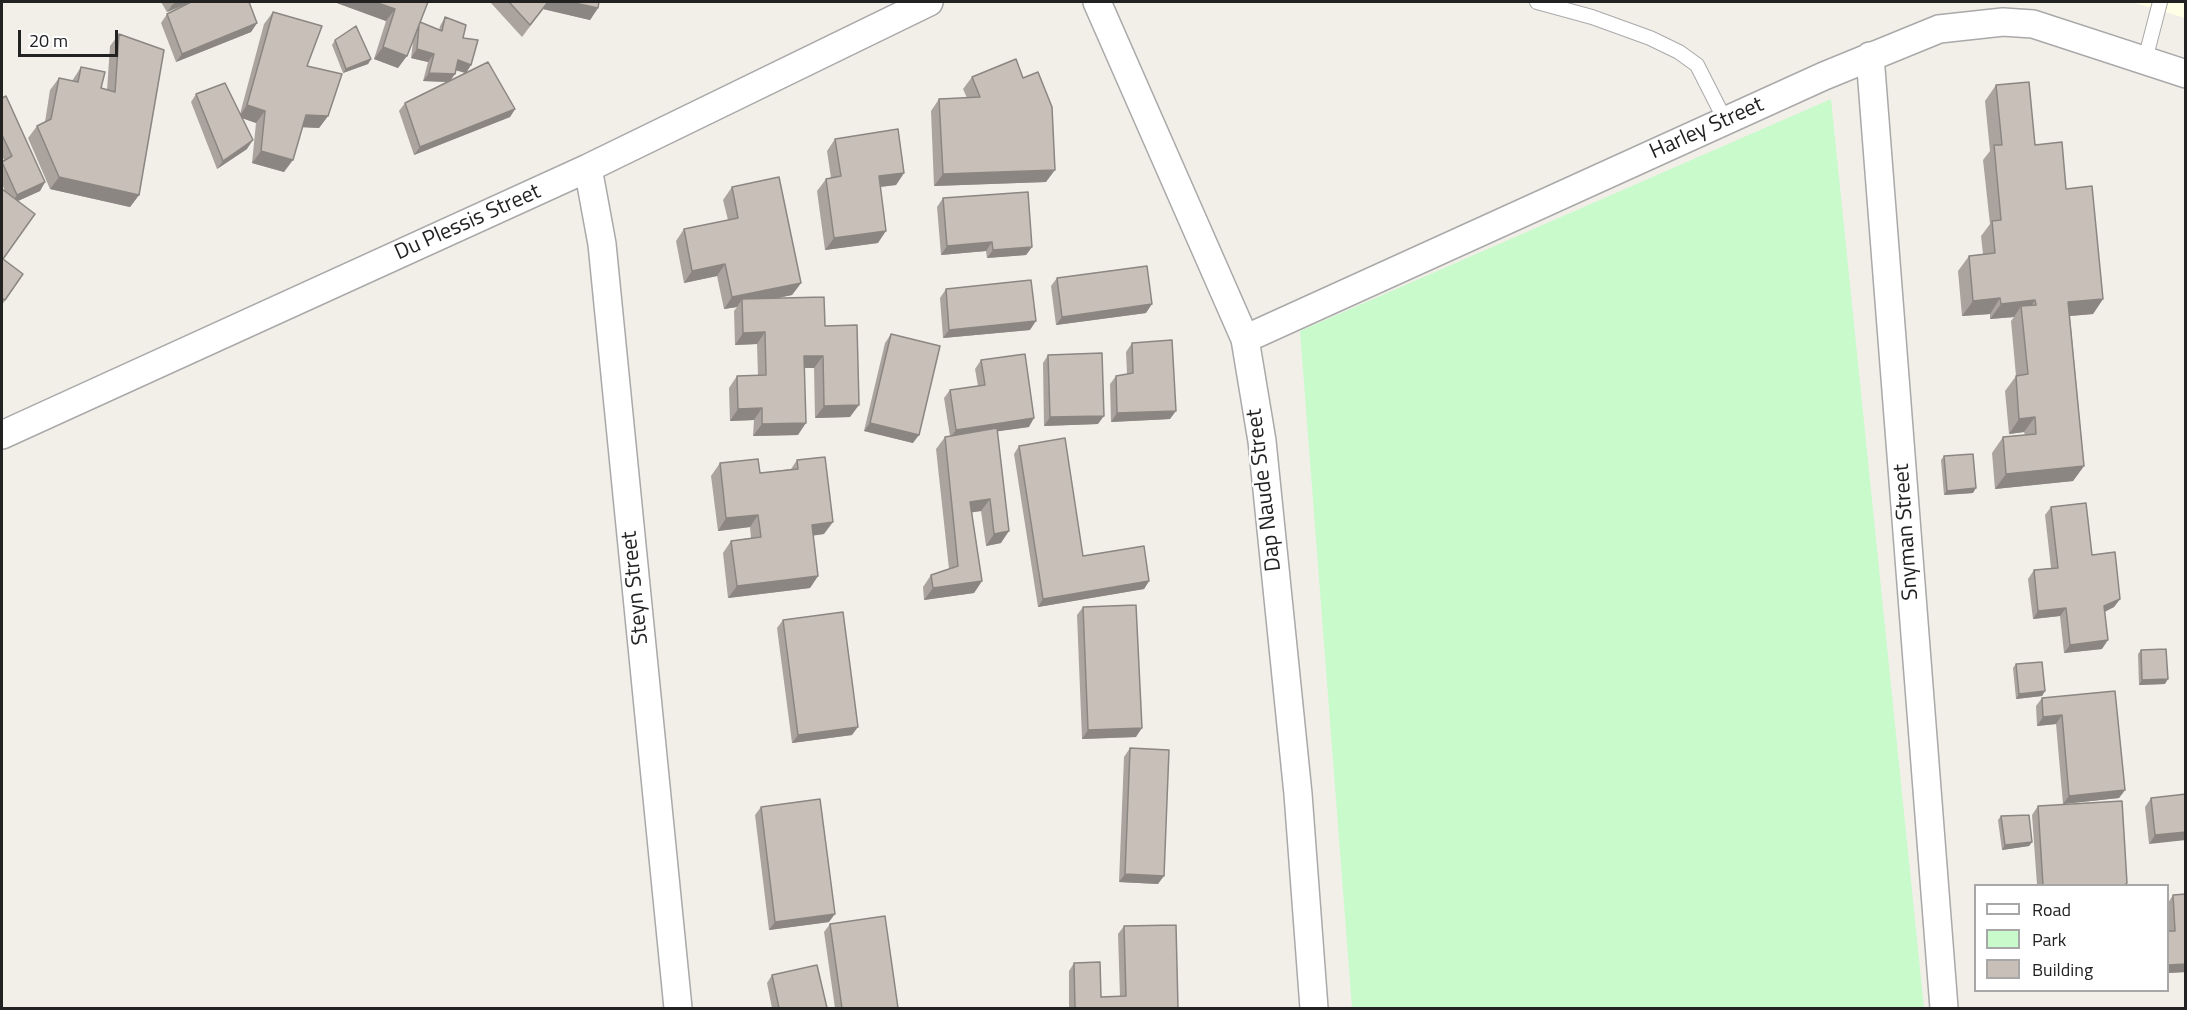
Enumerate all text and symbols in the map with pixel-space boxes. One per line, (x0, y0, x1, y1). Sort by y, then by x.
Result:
scale bar (21, 18, 122, 56)
text: 20 m (29, 27, 68, 54)
street label: Harley Street (1646, 92, 1768, 166)
street label: Du Plessis Street (391, 179, 545, 267)
street label: Dap Naude Street (1242, 407, 1288, 573)
street label: Snyman Street (1889, 463, 1925, 601)
street label: Steyn Street (617, 530, 655, 646)
legend (1974, 884, 2169, 992)
text: Road (2032, 896, 2071, 923)
text: Park (2032, 926, 2066, 953)
text: Building (2032, 956, 2093, 983)

